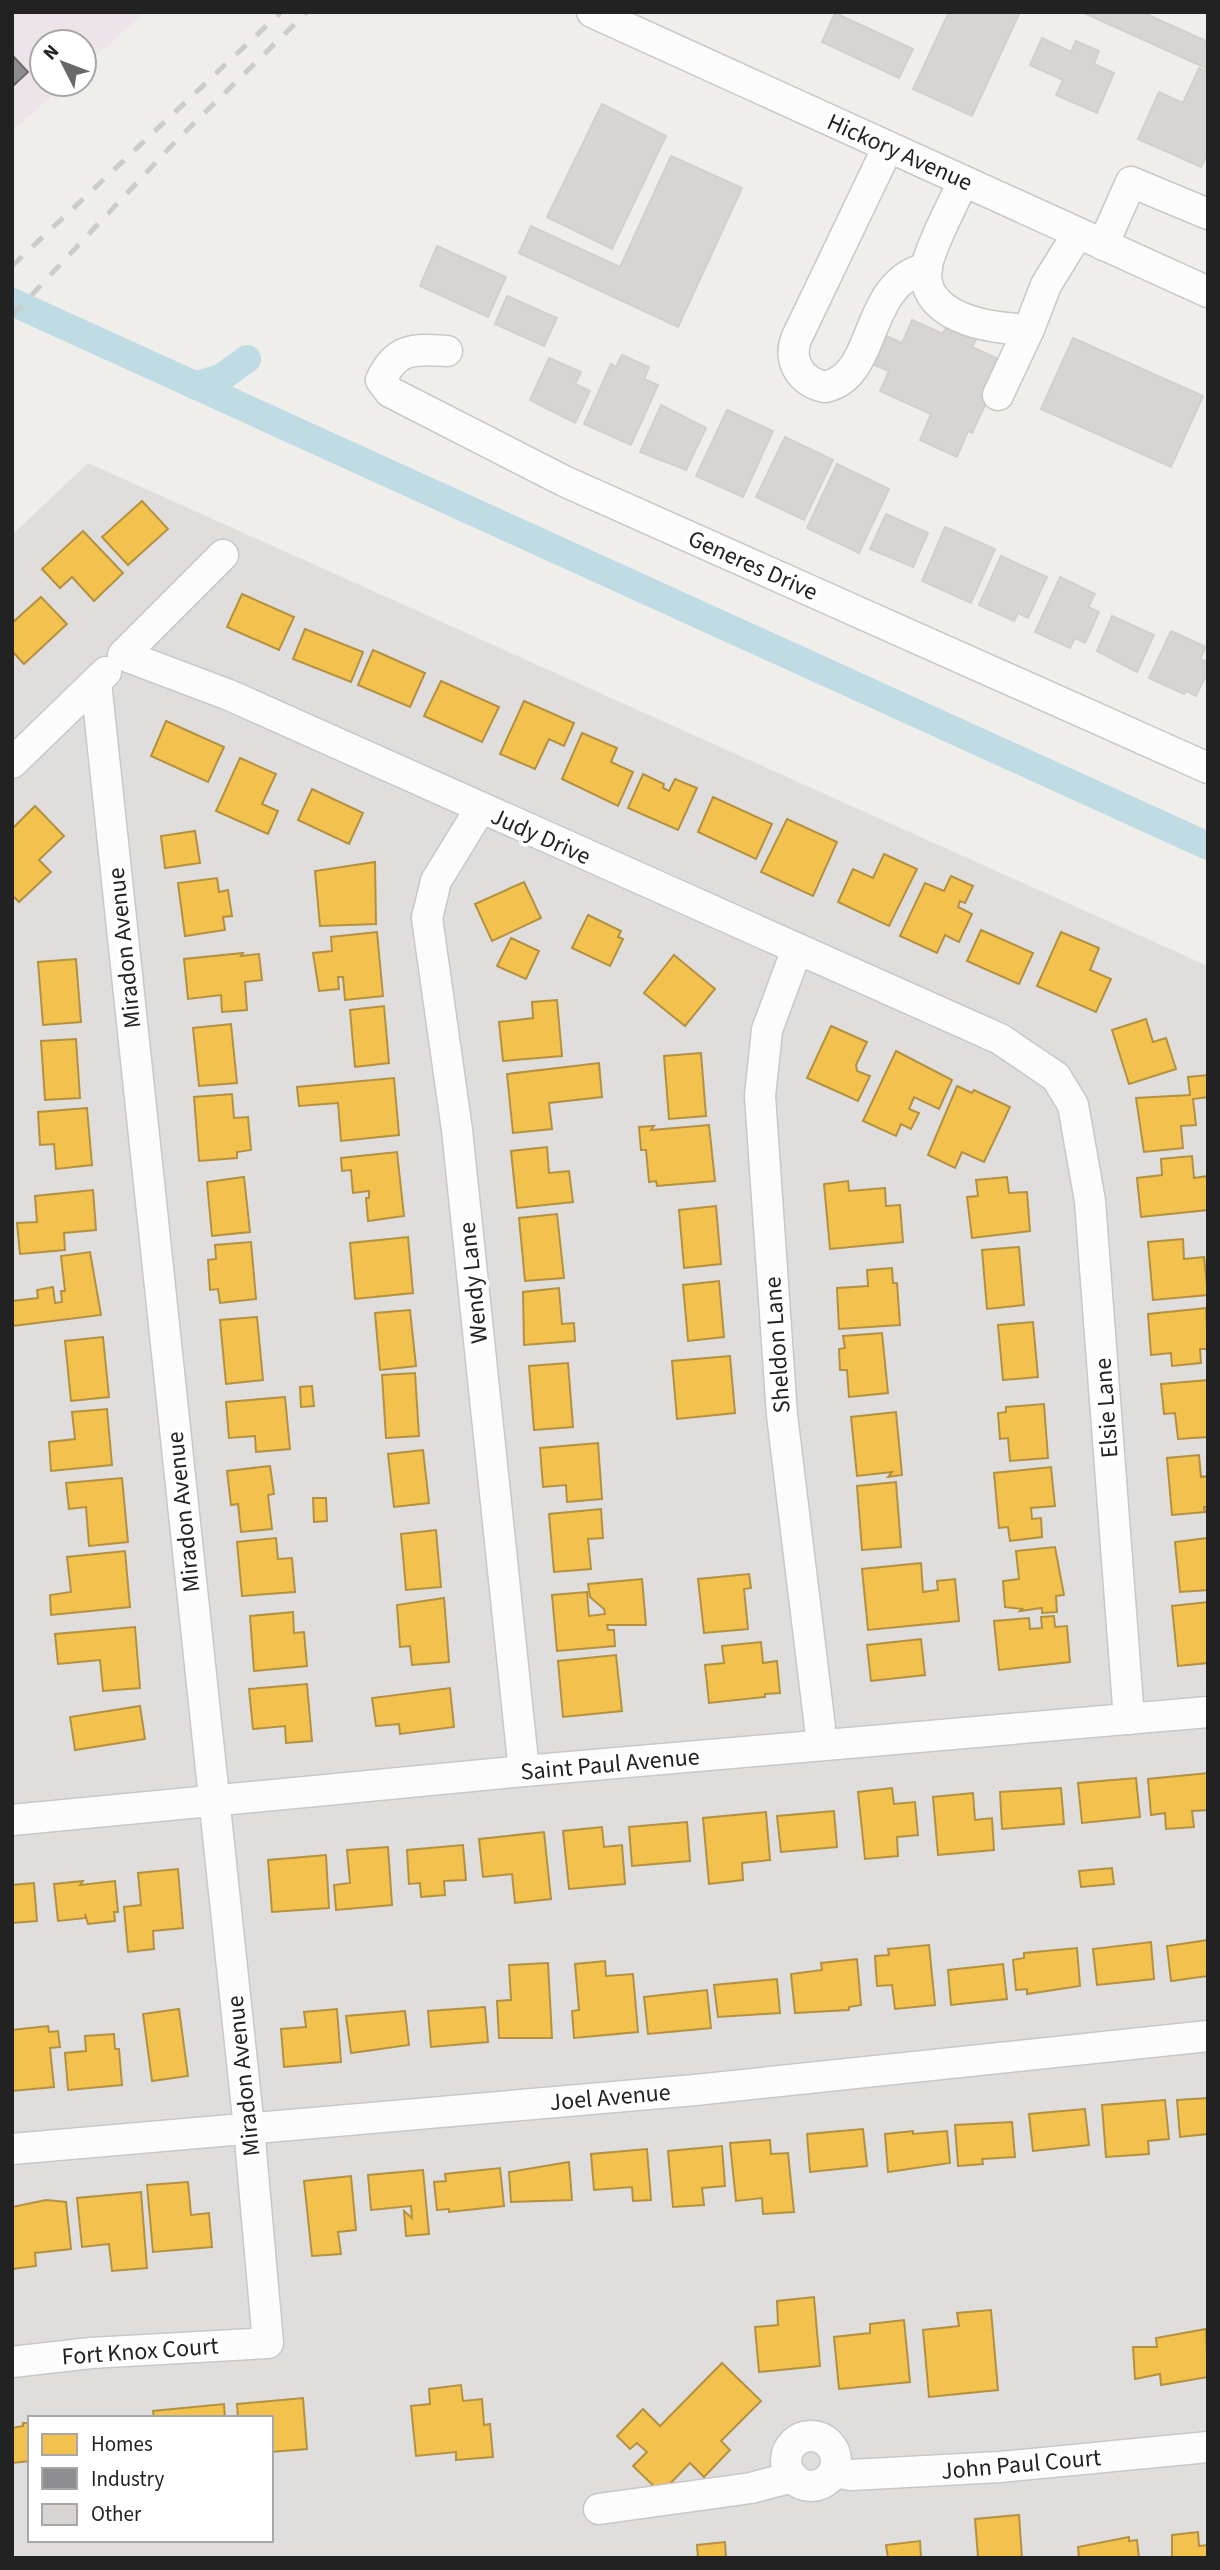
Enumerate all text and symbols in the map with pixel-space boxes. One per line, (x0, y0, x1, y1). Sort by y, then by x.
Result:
north arrow (28, 28, 98, 98)
text: N (37, 39, 66, 66)
street label: Hickory Avenue (821, 105, 978, 200)
street label: Generes Drive (682, 521, 823, 610)
street label: Judy Drive (485, 799, 596, 874)
street label: Miradon Avenue (99, 866, 150, 1030)
street label: Wendy Lane (450, 1220, 497, 1345)
street label: Sheldon Lane (755, 1275, 800, 1414)
street label: Elsie Lane (1086, 1357, 1127, 1459)
street label: Miradon Avenue (158, 1430, 209, 1594)
street label: Saint Paul Avenue (519, 1739, 701, 1790)
street label: Miradon Avenue (218, 1994, 269, 2158)
street label: Joel Avenue (548, 2075, 672, 2120)
street label: Fort Knox Court (60, 2329, 220, 2374)
legend (28, 2416, 273, 2542)
text: Homes (91, 2429, 153, 2459)
street label: John Paul Court (940, 2440, 1102, 2489)
text: Industry (91, 2464, 164, 2494)
text: Other (91, 2499, 142, 2529)

